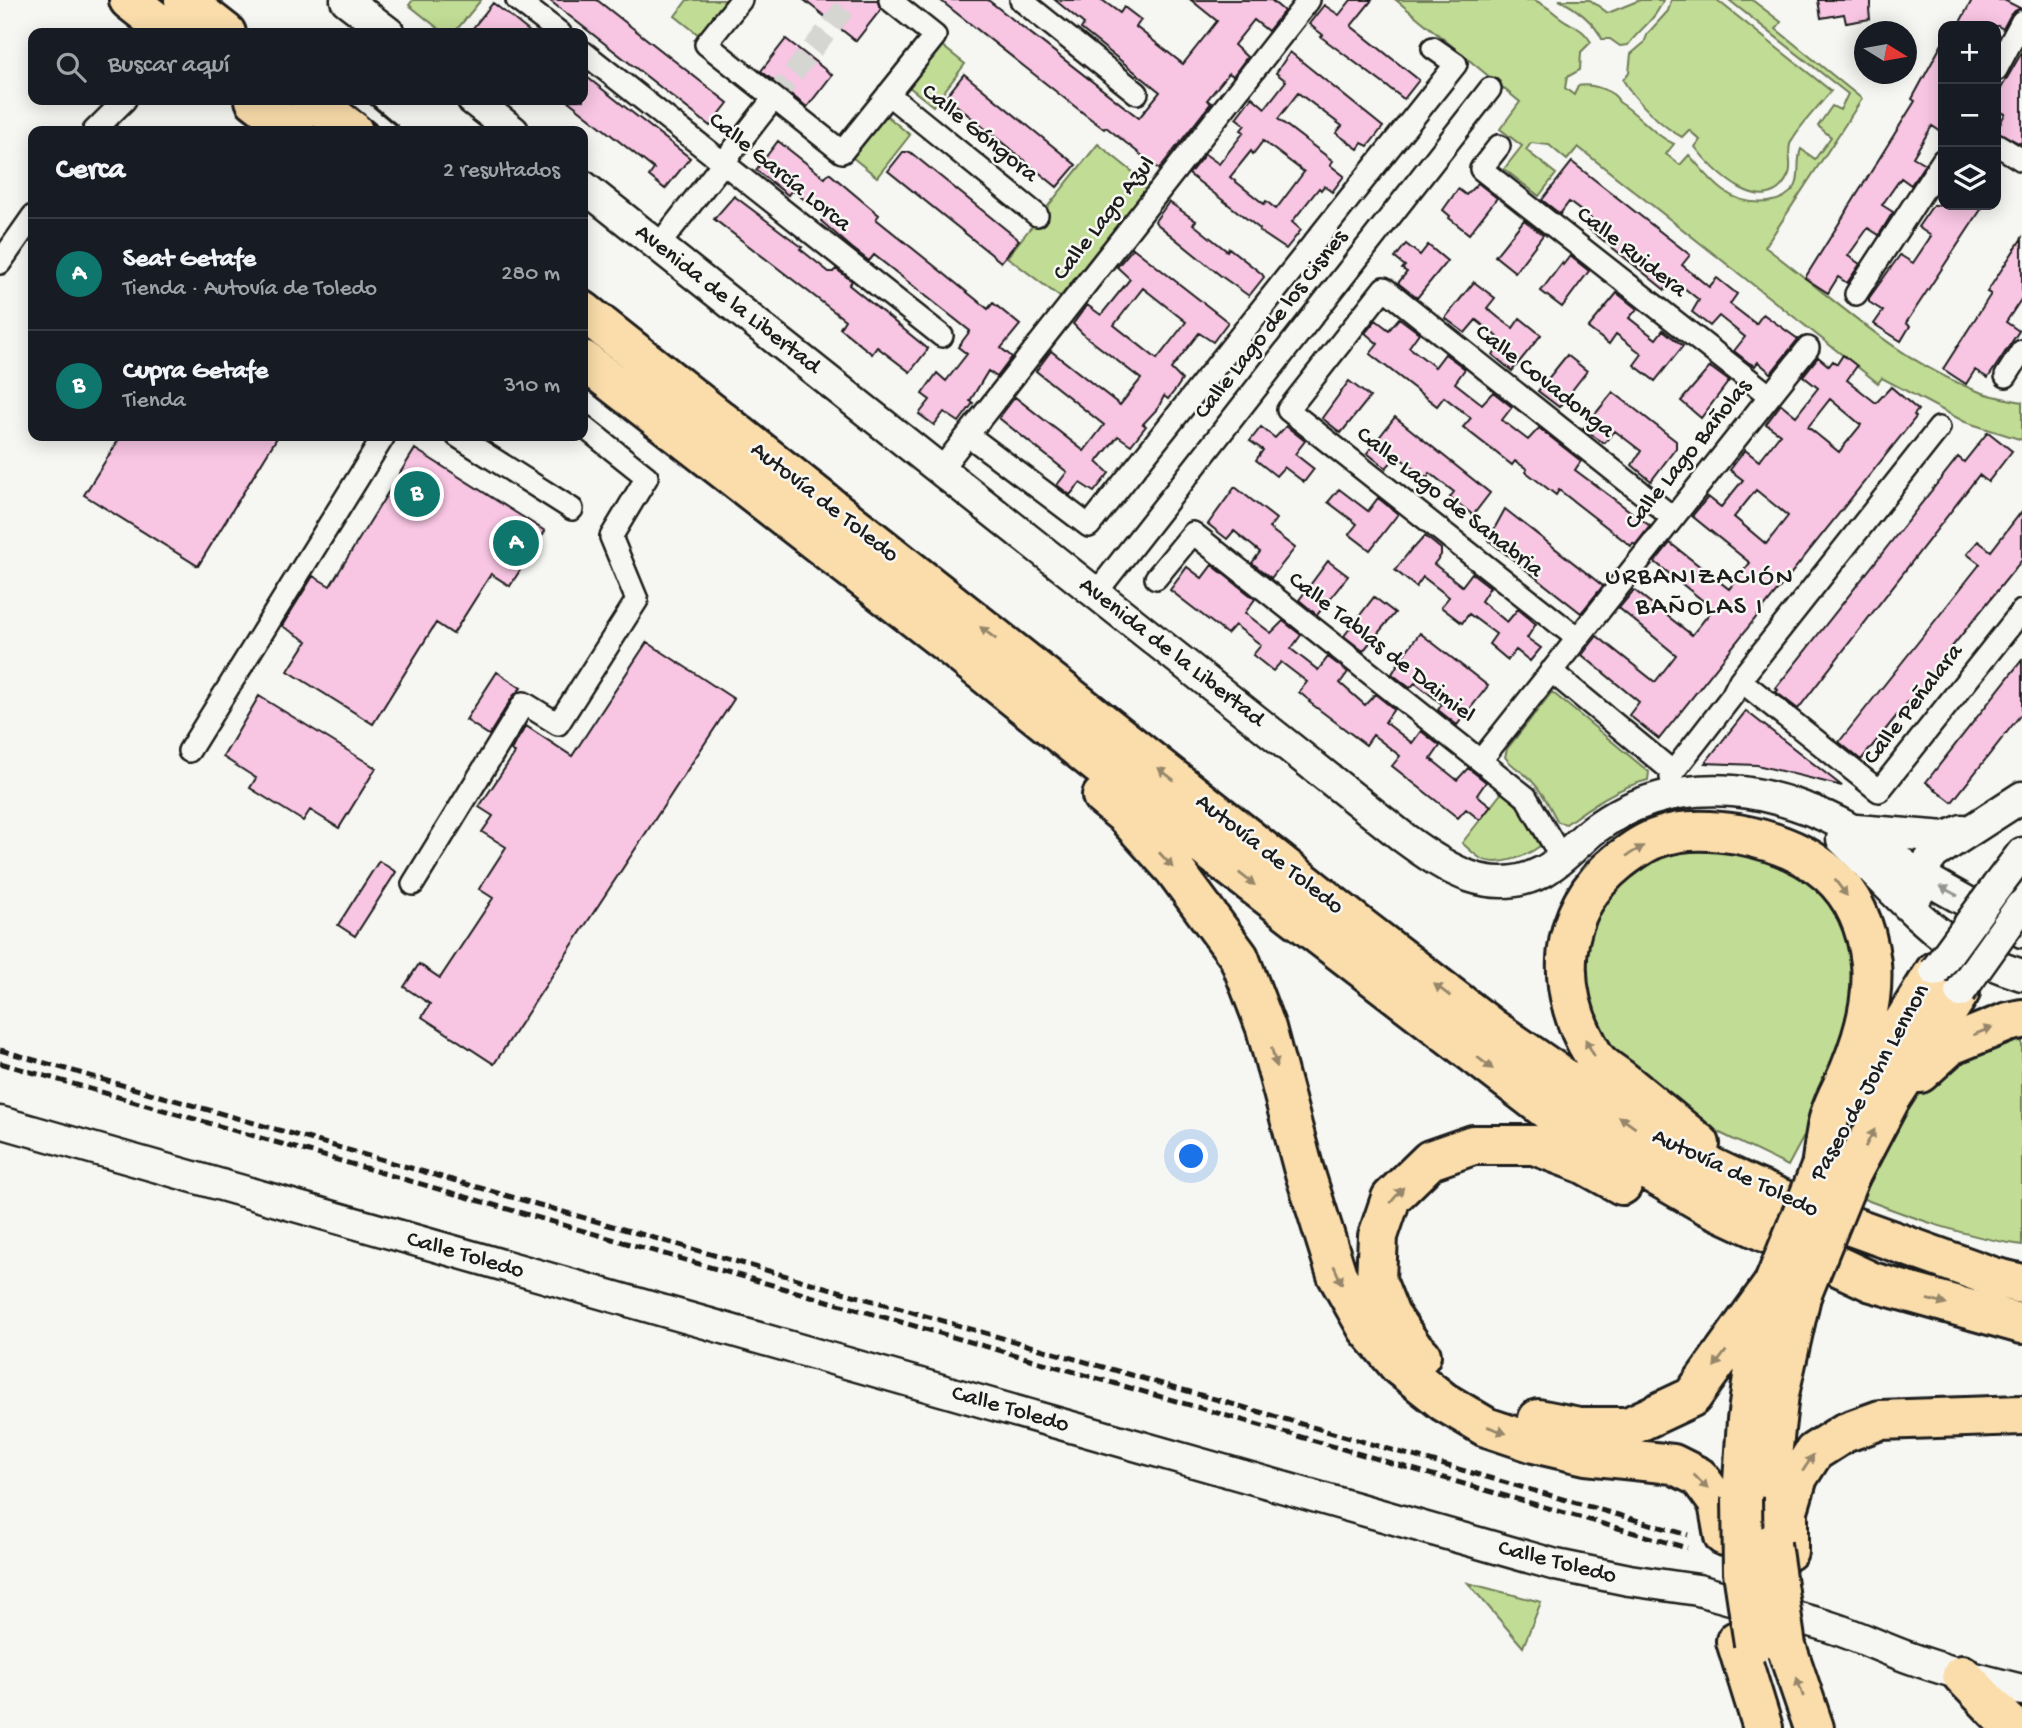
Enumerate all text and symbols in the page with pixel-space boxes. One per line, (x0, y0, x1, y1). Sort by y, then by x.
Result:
north arrow (1854, 21, 1917, 84)
map controls (1938, 21, 2001, 210)
button: + (1938, 21, 2001, 84)
search box (28, 28, 588, 105)
icon: search (52, 48, 90, 86)
text: Buscar aquí (108, 51, 230, 82)
street label: Calle Góngora (915, 78, 1044, 190)
button: − (1938, 84, 2001, 147)
street label: Calle García Lorca (702, 106, 857, 240)
button: layers (1938, 147, 2001, 210)
street label: Calle Lago Azul (1047, 151, 1163, 287)
text: Cerca (56, 154, 125, 189)
text: 2 resultados (443, 158, 560, 185)
street label: Calle Ruidera (1570, 201, 1693, 306)
street label: Avenida de la Libertad (628, 218, 827, 383)
street label: Calle Lago de los Cisnes (1189, 223, 1356, 426)
text: Seat Getafe (123, 245, 256, 276)
text: A (72, 261, 86, 288)
text: 280 m (501, 261, 560, 288)
text: Tienda · Autovía de Toledo (123, 276, 377, 303)
street label: Calle Covadonga (1468, 318, 1620, 446)
text: Cupra Getafe (123, 357, 268, 388)
text: B (73, 373, 85, 400)
text: 310 m (504, 373, 560, 400)
street label: Calle Lago Bañolas (1619, 373, 1759, 536)
text: Tienda (123, 388, 186, 415)
street label: Calle Lago de Sanabria (1349, 421, 1549, 586)
street label: Autovía de Toledo (744, 436, 904, 570)
pin: B (394, 468, 440, 520)
pin: A (493, 517, 539, 569)
district label: URBANIZACIÓN BAÑOLAS I (1605, 563, 1795, 624)
street label: Calle Tablas de Daimiel (1282, 566, 1480, 730)
street label: Avenida de la Libertad (1072, 571, 1271, 736)
one-way arrow (980, 625, 998, 640)
street label: Calle Peñalara (1858, 638, 1971, 771)
one-way arrow (1158, 767, 1176, 782)
street label: Autovía de Toledo (1189, 788, 1349, 922)
one-way arrow (1625, 844, 1644, 857)
one-way arrow (1158, 851, 1174, 869)
one-way arrow (1237, 872, 1255, 887)
one-way arrow (1834, 879, 1848, 897)
one-way arrow (1939, 885, 1959, 897)
street label: Paseo de John Lennon (1804, 979, 1938, 1188)
one-way arrow (1433, 984, 1451, 998)
one-way arrow (1973, 1026, 1994, 1037)
one-way arrow (1584, 1038, 1595, 1058)
one-way arrow (1269, 1046, 1280, 1068)
one-way arrow (1476, 1055, 1494, 1069)
one-way arrow (1618, 1115, 1636, 1129)
street label: Autovía de Toledo (1647, 1123, 1823, 1225)
one-way arrow (1864, 1128, 1876, 1148)
your location (1174, 1139, 1208, 1173)
one-way arrow (1389, 1186, 1404, 1204)
street label: Calle Toledo (403, 1225, 527, 1287)
one-way arrow (1332, 1265, 1344, 1285)
one-way arrow (1926, 1297, 1948, 1308)
one-way arrow (1714, 1350, 1728, 1368)
street label: Calle Toledo (948, 1379, 1072, 1441)
one-way arrow (1486, 1425, 1507, 1436)
one-way arrow (1801, 1453, 1814, 1472)
one-way arrow (1692, 1473, 1709, 1490)
street label: Calle Toledo (1495, 1534, 1619, 1592)
one-way arrow (1794, 1677, 1805, 1698)

